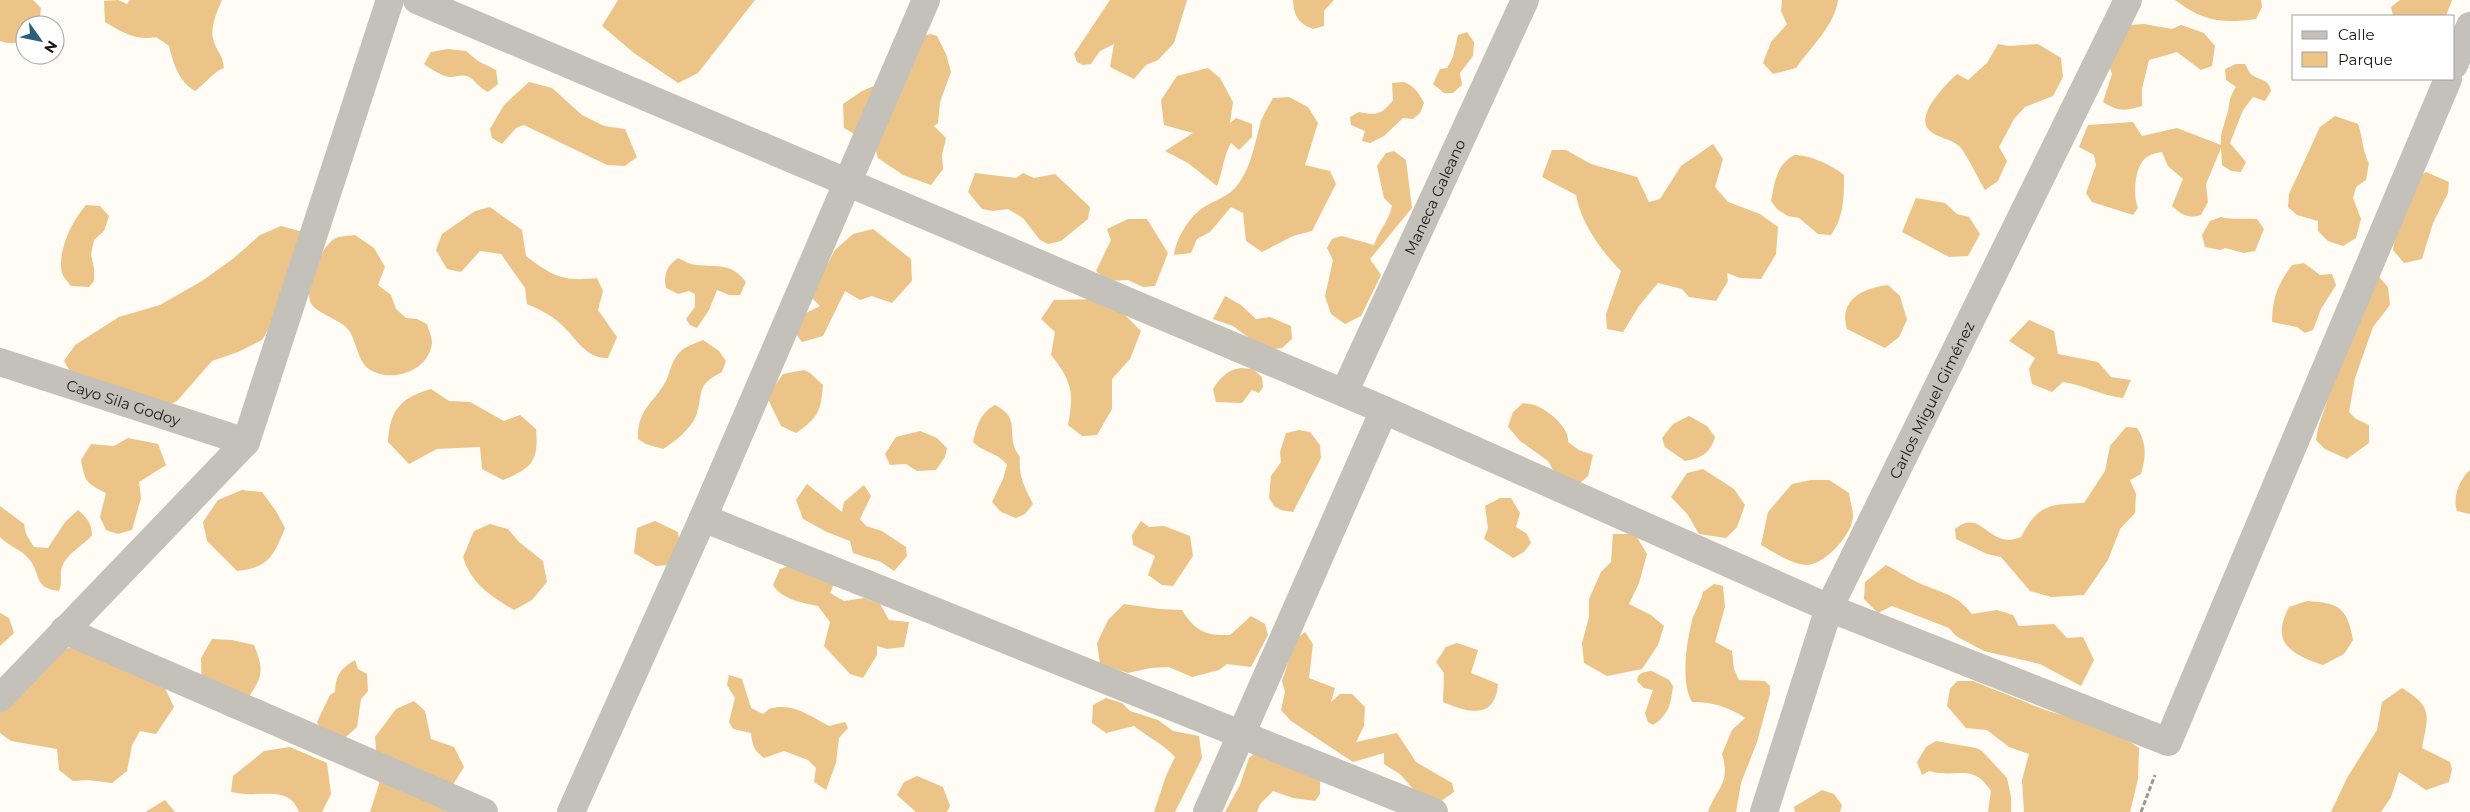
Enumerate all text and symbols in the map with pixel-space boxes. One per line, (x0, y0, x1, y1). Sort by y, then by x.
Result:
north arrow (15, 15, 65, 65)
legend (2292, 15, 2455, 80)
text: Calle (2338, 25, 2375, 44)
text: N (40, 37, 62, 57)
text: Parque (2338, 50, 2393, 69)
street label: Maneca Galeano (1399, 136, 1469, 258)
street label: Carlos Miguel Giménez (1885, 318, 1978, 482)
street label: Cayo Sila Godoy (64, 375, 184, 430)

